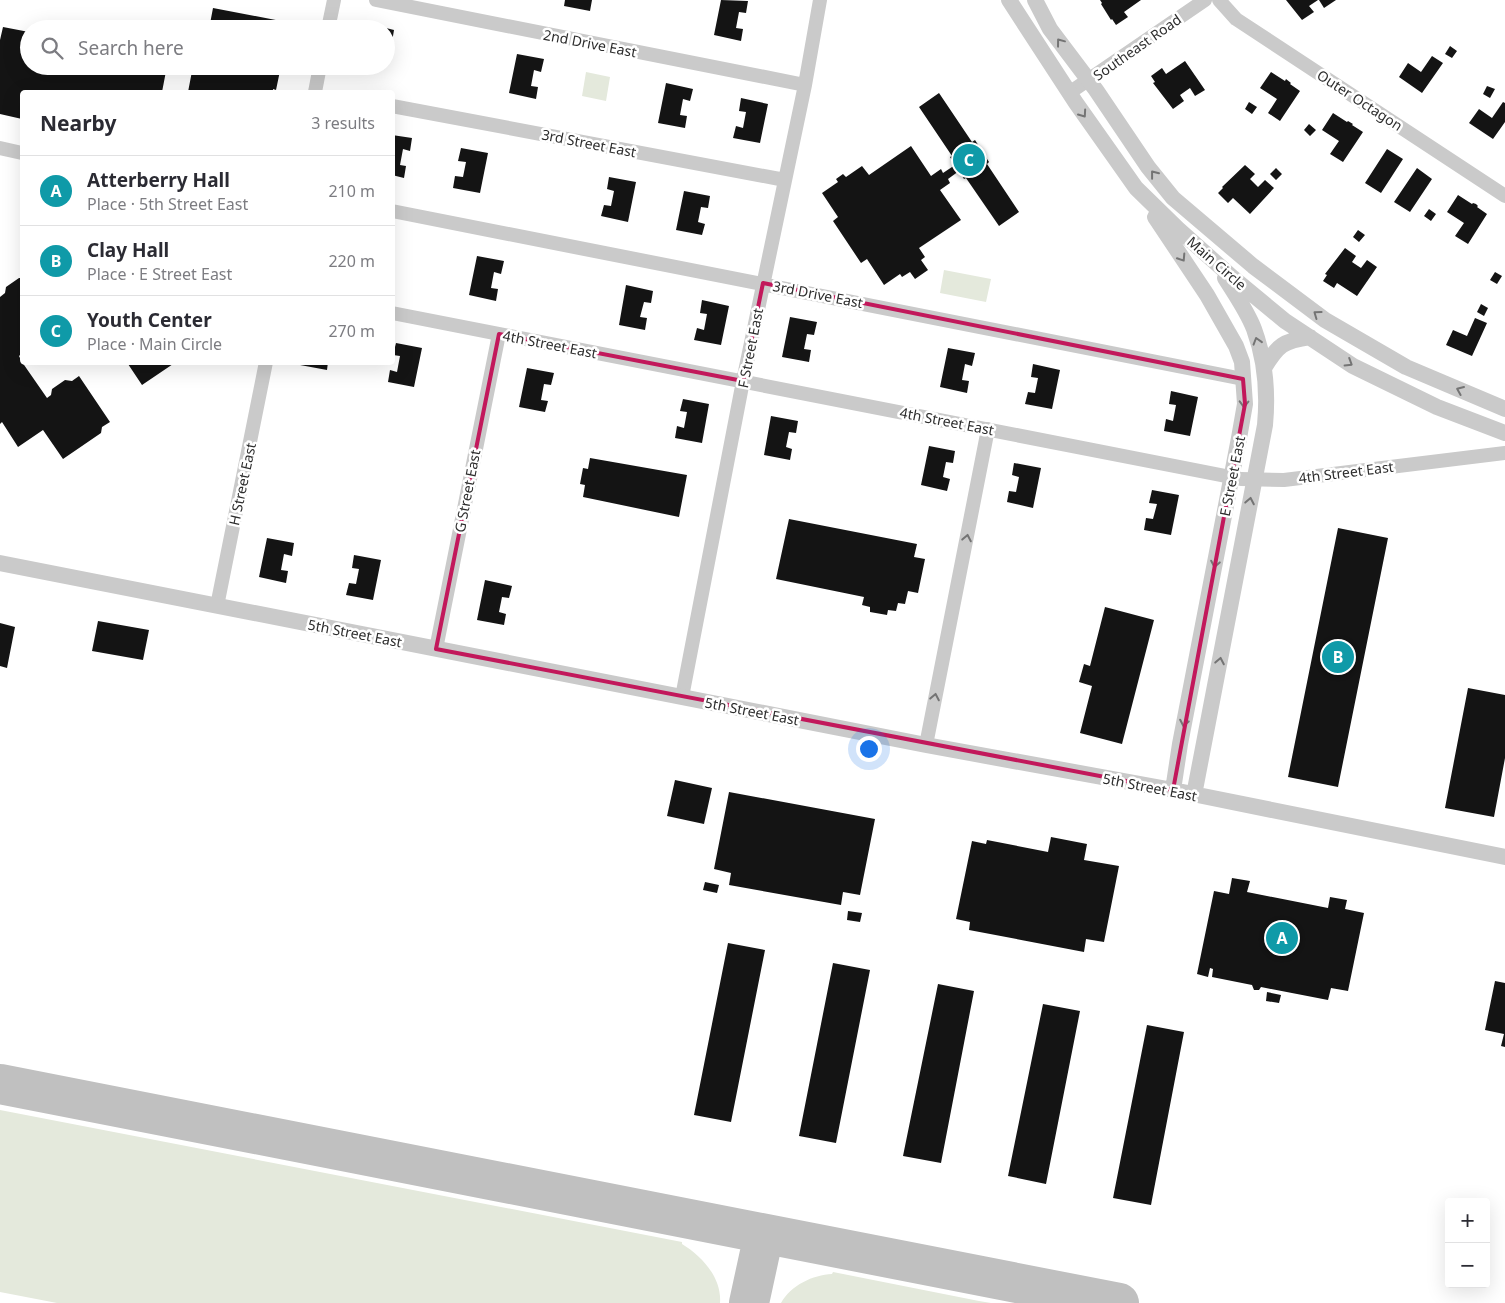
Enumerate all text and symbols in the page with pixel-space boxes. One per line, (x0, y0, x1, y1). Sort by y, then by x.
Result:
street label: Southeast Road (1089, 10, 1185, 84)
search box (20, 20, 395, 75)
street label: 2nd Drive East (542, 25, 638, 61)
icon: search (38, 34, 66, 62)
text: Search here (78, 35, 184, 61)
one-way arrow (1058, 39, 1066, 48)
street label: Outer Octagon (1314, 65, 1406, 135)
one-way arrow (1078, 108, 1086, 117)
text: Nearby (40, 109, 116, 137)
text: 3 results (311, 112, 375, 134)
street label: 3rd Street East (540, 125, 638, 161)
pin: C (953, 141, 985, 179)
text: Atterberry Hall (87, 167, 230, 193)
one-way arrow (1151, 171, 1160, 180)
text: A (50, 180, 62, 202)
text: 210 m (328, 180, 375, 202)
text: Place · 5th Street East (87, 193, 248, 215)
street label: Main Circle (1183, 232, 1251, 294)
text: Clay Hall (87, 237, 169, 263)
text: B (51, 250, 61, 272)
text: 220 m (328, 250, 375, 272)
one-way arrow (1176, 252, 1185, 261)
text: Place · E Street East (87, 263, 232, 285)
street label: 3rd Drive East (771, 276, 865, 312)
street label: F Street East (733, 306, 767, 390)
text: Youth Center (87, 307, 212, 333)
one-way arrow (1313, 311, 1323, 320)
text: C (51, 320, 61, 342)
text: 270 m (328, 320, 375, 342)
street label: 4th Street East (501, 326, 599, 362)
text: Place · Main Circle (87, 333, 222, 355)
one-way arrow (1253, 338, 1263, 346)
one-way arrow (1343, 357, 1352, 366)
one-way arrow (1456, 386, 1465, 397)
one-way arrow (1239, 400, 1249, 408)
street label: 4th Street East (898, 403, 996, 439)
street label: E Street East (1215, 434, 1249, 518)
street label: H Street East (224, 441, 260, 527)
street label: G Street East (450, 448, 484, 534)
street label: 4th Street East (1297, 457, 1395, 487)
one-way arrow (1245, 497, 1255, 506)
one-way arrow (961, 533, 971, 542)
one-way arrow (1211, 559, 1221, 568)
street label: 5th Street East (306, 615, 404, 651)
pin: B (1322, 638, 1354, 676)
one-way arrow (1214, 656, 1224, 665)
street label: 5th Street East (703, 693, 801, 729)
one-way arrow (930, 693, 940, 702)
one-way arrow (1179, 719, 1190, 728)
your location (856, 736, 882, 762)
street label: 5th Street East (1101, 769, 1199, 805)
pin: A (1266, 919, 1298, 957)
map controls (1445, 1198, 1490, 1288)
button: + (1445, 1198, 1490, 1243)
button: − (1445, 1243, 1490, 1288)

